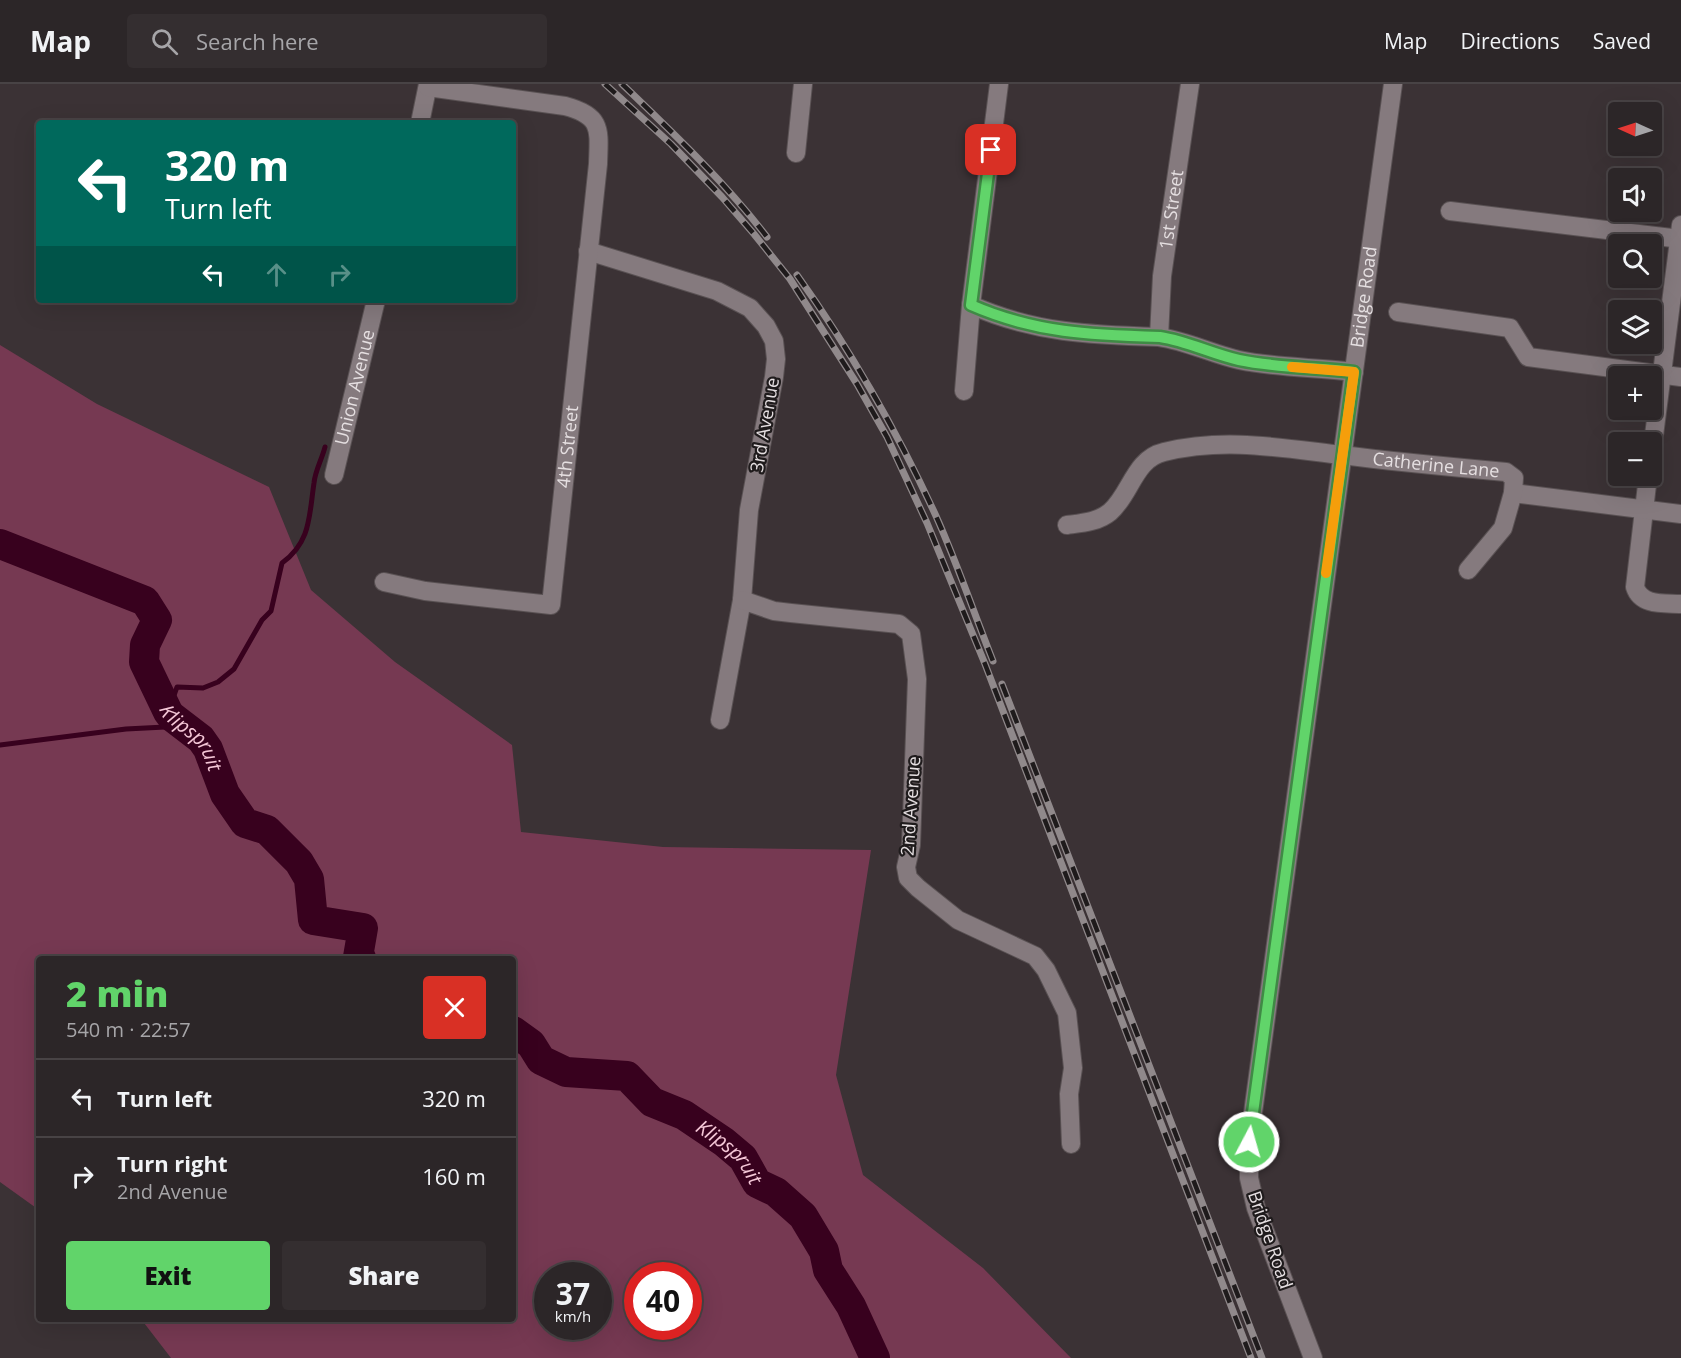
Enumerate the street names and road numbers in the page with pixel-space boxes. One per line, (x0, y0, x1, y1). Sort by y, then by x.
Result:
street label: 1st Street (1153, 168, 1188, 251)
street label: Bridge Road (1344, 245, 1382, 349)
street label: Union Avenue (329, 327, 379, 447)
street label: 3rd Avenue (744, 375, 784, 474)
street label: 4th Street (551, 404, 583, 489)
street label: Catherine Lane (1371, 446, 1500, 482)
street label: 2nd Avenue (895, 755, 925, 856)
street label: Bridge Road (1243, 1188, 1299, 1292)

